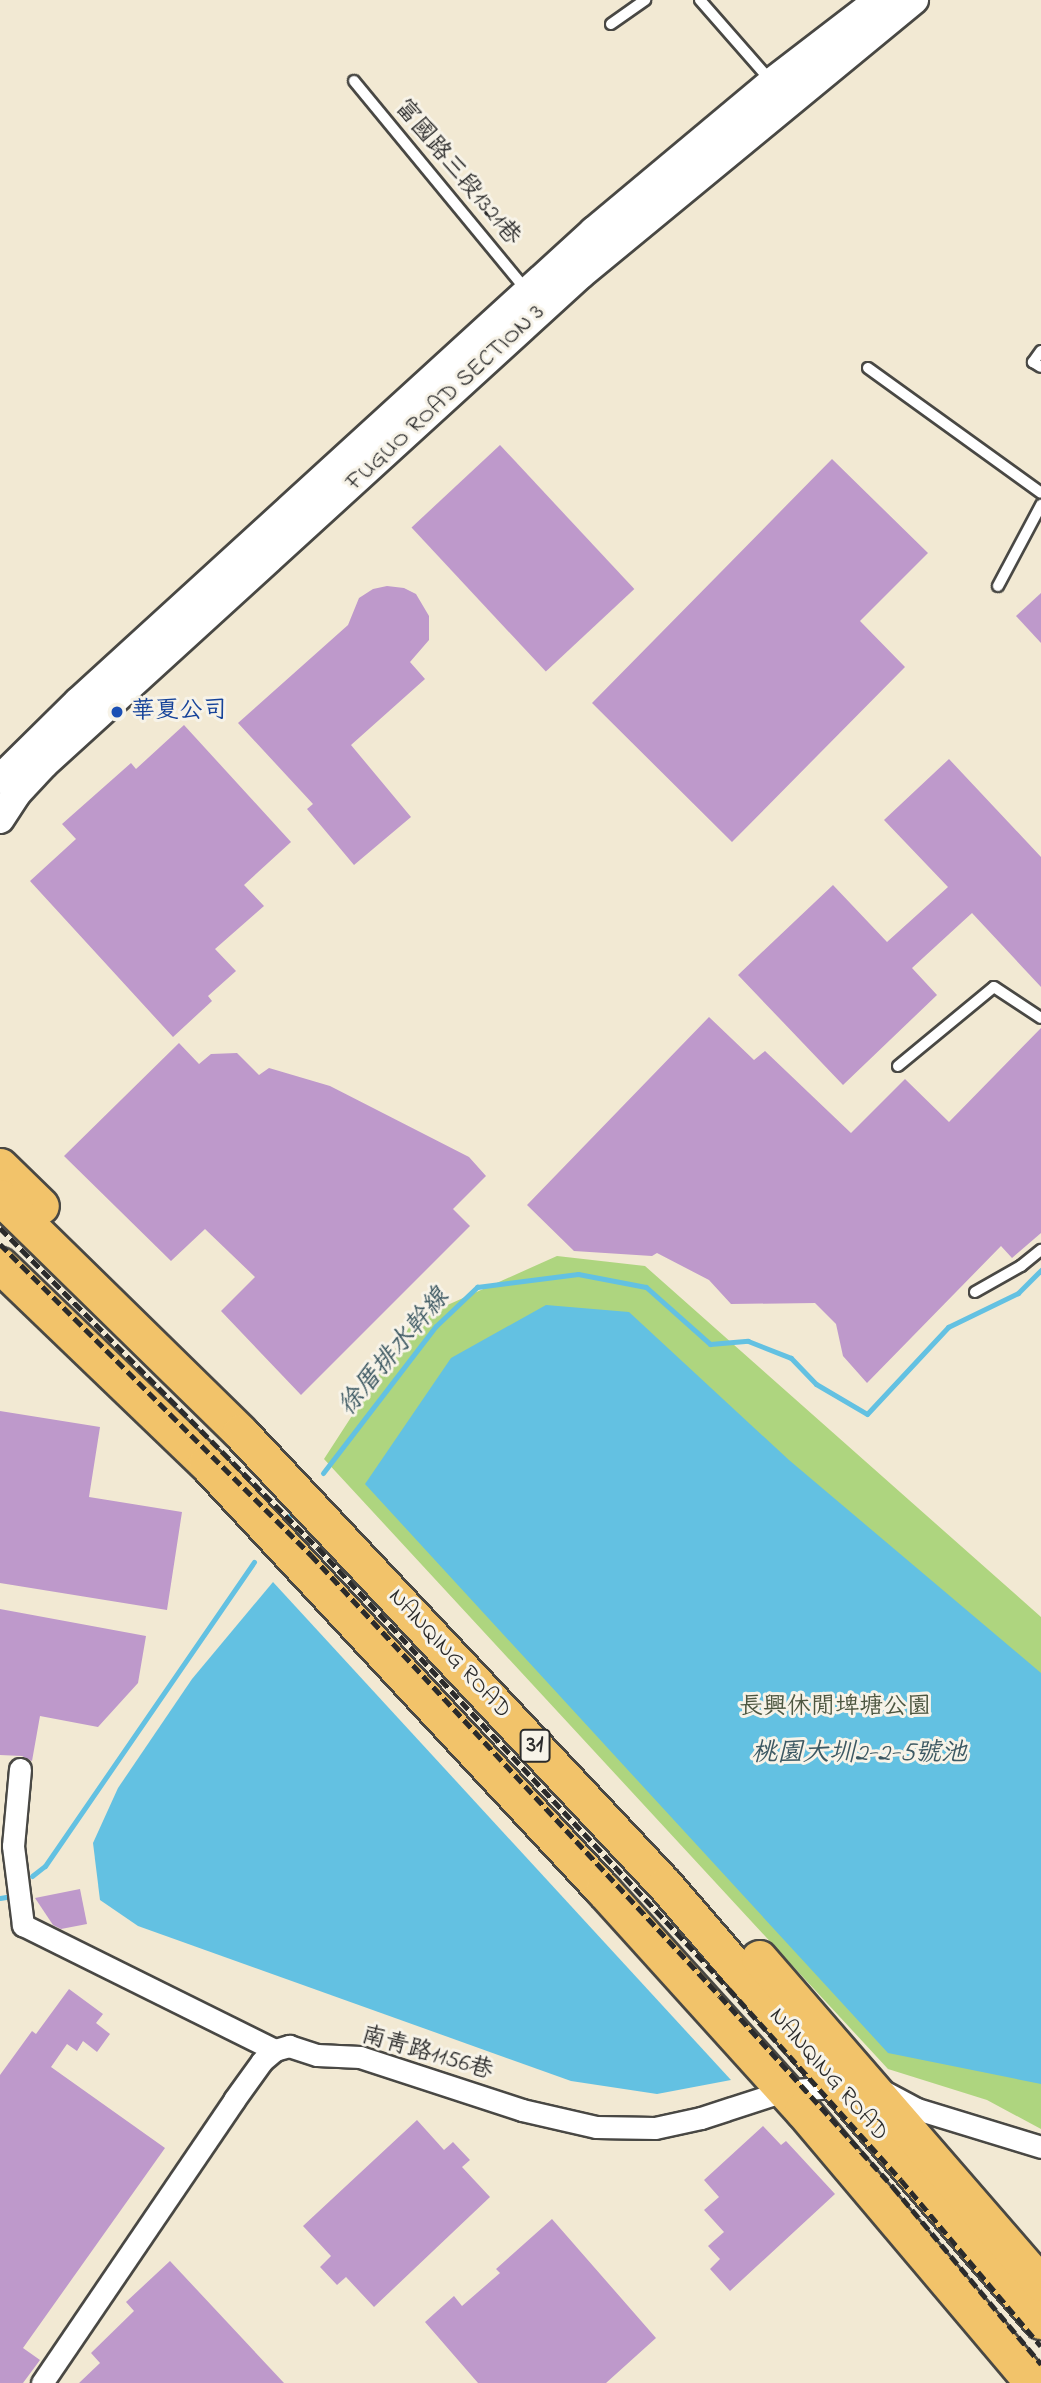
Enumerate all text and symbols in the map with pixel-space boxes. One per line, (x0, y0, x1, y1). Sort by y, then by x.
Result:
street label: 富國路三段1321巷 (388, 94, 526, 252)
street label: FUGUO ROAD SECTION 3 (341, 299, 551, 497)
place label: 華夏公司 (131, 698, 227, 726)
marker: 華夏公司 (109, 704, 125, 720)
water label: 徐厝排水幹線 (333, 1283, 457, 1423)
street label: NANQING ROAD (381, 1583, 517, 1725)
park label: 長興休閒埤塘公園 (739, 1694, 931, 1722)
road number: 31 (519, 1726, 551, 1765)
water label: 桃園大圳2-2-5號池 (751, 1739, 967, 1771)
street label: NANQING ROAD (762, 2002, 894, 2148)
street label: 南青路1156巷 (358, 2021, 496, 2087)

